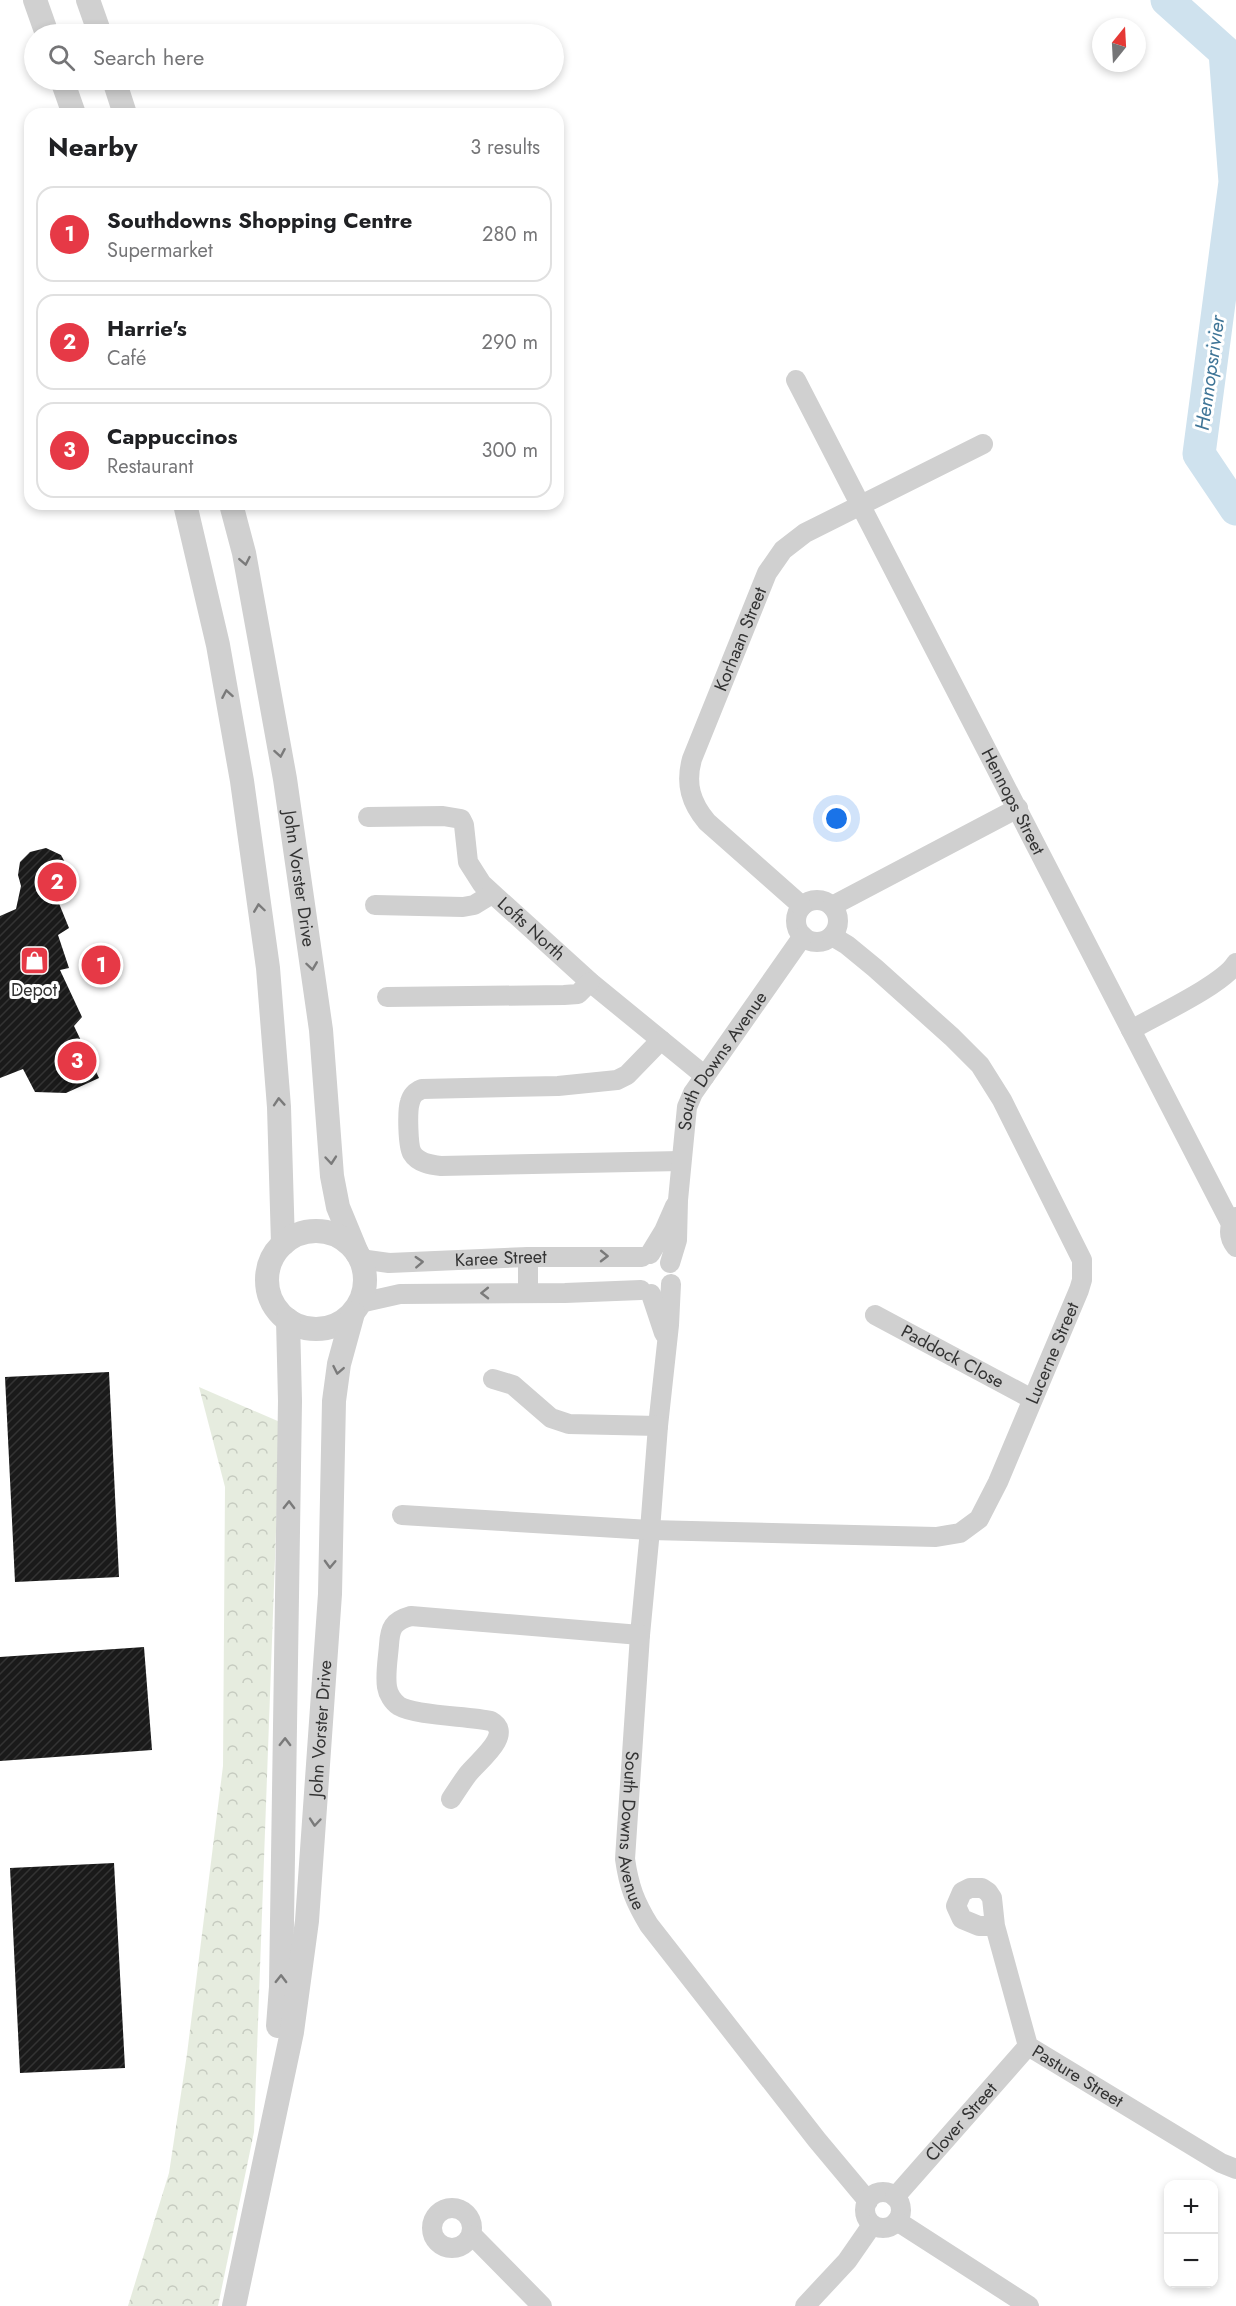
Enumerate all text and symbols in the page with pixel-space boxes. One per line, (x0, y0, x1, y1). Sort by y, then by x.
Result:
north arrow (1092, 18, 1146, 72)
search box (24, 24, 564, 90)
icon: search (45, 41, 78, 74)
text: Search here (93, 41, 204, 73)
text: Nearby (48, 128, 137, 166)
text: 3 results (470, 133, 540, 162)
text: Southdowns Shopping Centre (107, 204, 412, 236)
text: 1 (64, 220, 75, 249)
text: 280 m (482, 220, 538, 249)
text: Supermarket (107, 236, 213, 265)
text: Harrie's (107, 312, 187, 344)
water label: Hennopsrivier (1188, 312, 1233, 432)
text: 2 (63, 328, 76, 357)
text: 290 m (482, 328, 538, 357)
text: Café (107, 344, 146, 373)
text: Cappuccinos (107, 420, 238, 452)
text: 3 (63, 436, 76, 465)
text: 300 m (481, 436, 538, 465)
text: Restaurant (107, 452, 193, 481)
one-way arrow (239, 556, 251, 565)
street label: Korhaan Street (708, 582, 773, 695)
one-way arrow (221, 690, 233, 699)
street label: Hennops Street (975, 743, 1052, 860)
one-way arrow (273, 747, 286, 757)
your location (822, 804, 851, 833)
street label: John Vorster Drive (276, 807, 322, 948)
pin: 2 (38, 860, 76, 904)
street label: Lofts North (492, 891, 571, 967)
one-way arrow (254, 903, 266, 913)
pin: 1 (82, 942, 120, 988)
shop icon: Depot (18, 945, 50, 977)
one-way arrow (305, 962, 317, 971)
place label: Depot (11, 977, 58, 1003)
street label: South Downs Avenue (672, 986, 773, 1132)
pin: 3 (58, 1038, 97, 1084)
one-way arrow (272, 1097, 285, 1106)
one-way arrow (324, 1156, 337, 1165)
street label: Karee Street (454, 1244, 547, 1273)
one-way arrow (600, 1250, 609, 1263)
one-way arrow (414, 1256, 423, 1269)
one-way arrow (481, 1287, 490, 1299)
street label: Lucerne Street (1019, 1297, 1086, 1408)
street label: Paddock Close (897, 1318, 1009, 1395)
one-way arrow (332, 1364, 345, 1374)
one-way arrow (283, 1501, 295, 1510)
one-way arrow (324, 1560, 337, 1569)
street label: John Vorster Drive (303, 1659, 338, 1800)
one-way arrow (279, 1738, 291, 1747)
street label: South Downs Avenue (612, 1750, 652, 1914)
one-way arrow (309, 1817, 322, 1826)
one-way arrow (275, 1975, 287, 1984)
street label: Pasture Street (1027, 2038, 1129, 2114)
street label: Clover Street (919, 2076, 1004, 2167)
map controls (1164, 2180, 1218, 2288)
button: + (1164, 2180, 1218, 2234)
button: − (1164, 2234, 1218, 2288)

